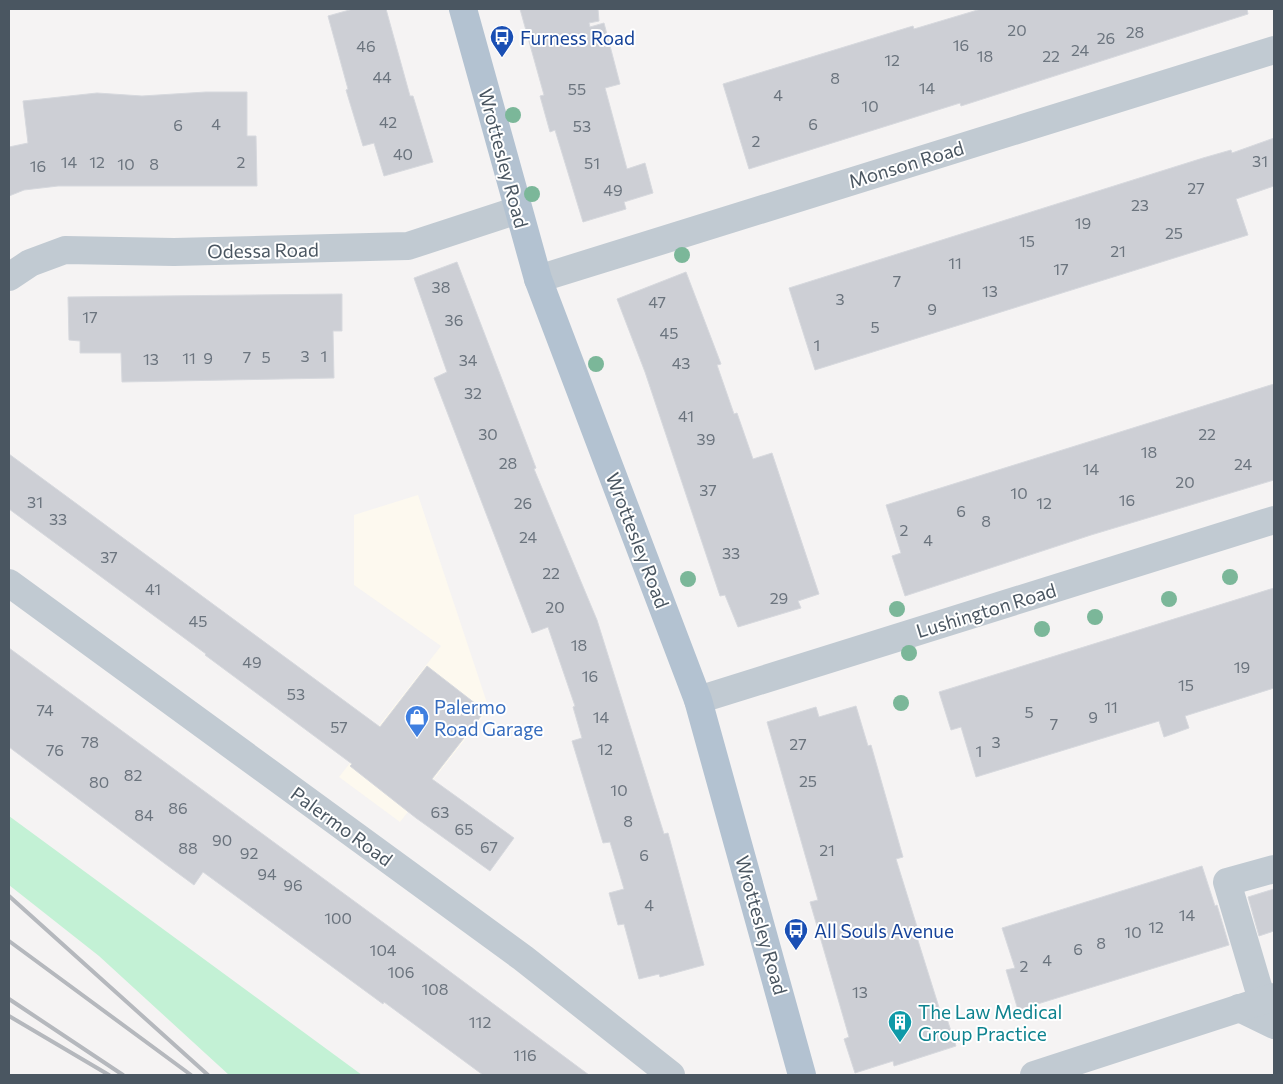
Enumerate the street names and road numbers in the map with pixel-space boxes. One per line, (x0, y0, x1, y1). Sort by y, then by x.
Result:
street label: Wrottesley Road (474, 86, 534, 230)
street label: Monson Road (846, 136, 966, 192)
street label: Odessa Road (207, 238, 319, 262)
street label: Wrottesley Road (602, 469, 674, 611)
street label: Lushington Road (913, 578, 1059, 642)
street label: Palermo Road (287, 781, 397, 871)
street label: Wrottesley Road (731, 853, 793, 997)

